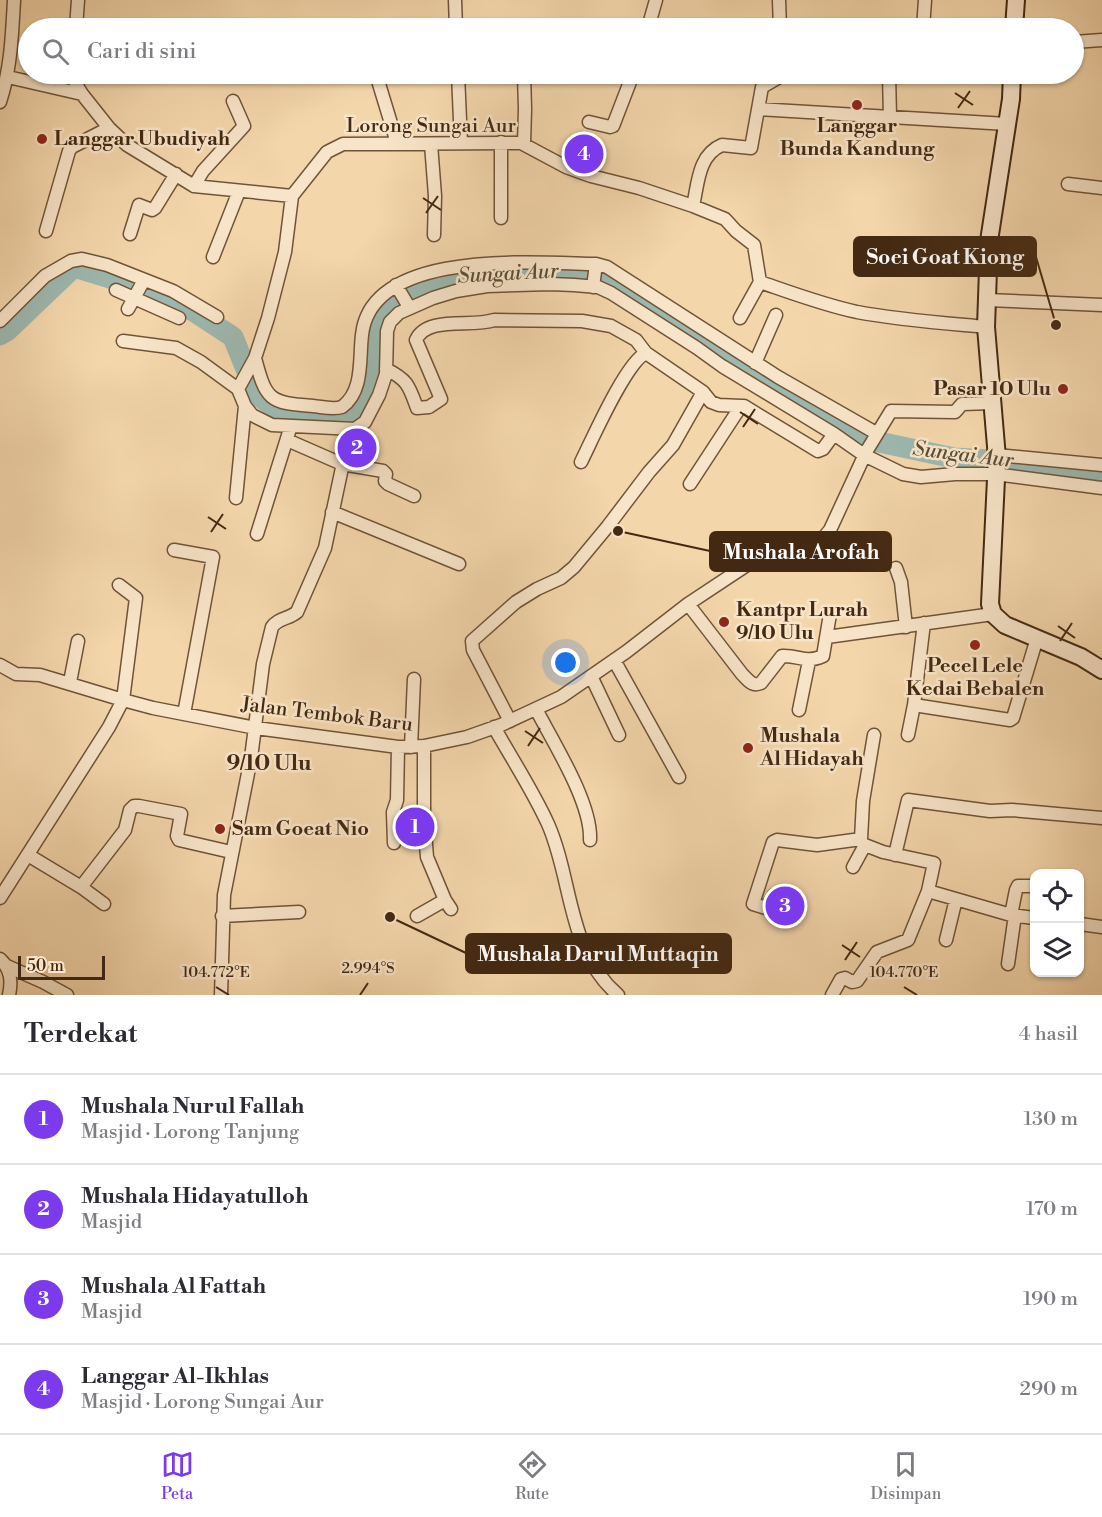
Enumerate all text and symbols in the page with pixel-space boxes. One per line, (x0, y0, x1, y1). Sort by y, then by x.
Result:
search box (18, 18, 1084, 84)
icon: search (39, 35, 72, 68)
text: Cari di sini (87, 38, 197, 65)
marker: Langgar Bunda Kandung (850, 98, 864, 112)
street label: Lorong Sungai Aur (346, 114, 516, 139)
place label: Langgar Bunda Kandung (780, 114, 935, 162)
place label: Langgar Ubudiyah (54, 127, 231, 152)
marker: Langgar Ubudiyah (35, 132, 49, 146)
pin: 4 (564, 132, 604, 176)
callout: Soei Goat Kiong (854, 237, 1036, 276)
text: Soei Goat Kiong (866, 245, 1025, 271)
water label: Sungai Aur (457, 258, 560, 290)
place label: Pasar 10 Ulu (933, 377, 1052, 402)
marker: Pasar 10 Ulu (1056, 382, 1070, 396)
pin: 2 (338, 426, 376, 470)
water label: Sungai Aur (911, 436, 1016, 474)
callout: Mushala Arofah (710, 532, 891, 571)
text: Mushala Arofah (723, 540, 879, 566)
place label: Kantpr Lurah 9/10 Ulu (736, 598, 869, 646)
marker: Kantpr Lurah 9/10 Ulu (717, 615, 731, 629)
marker: Pecel Lele Kedai Bebalen (968, 638, 982, 652)
your location (551, 648, 580, 677)
place label: Pecel Lele Kedai Bebalen (906, 654, 1045, 702)
street label: Jalan Tembok Baru (239, 692, 415, 738)
place label: Mushala Al Hidayah (759, 724, 864, 772)
marker: Mushala Al Hidayah (741, 741, 755, 755)
district label: 9/10 Ulu (226, 750, 312, 777)
pin: 1 (396, 804, 434, 850)
place label: Sam Goeat Nio (232, 817, 369, 842)
marker: Sam Goeat Nio (213, 822, 227, 836)
map controls (1030, 869, 1084, 977)
button: locate (1030, 869, 1084, 923)
pin: 3 (766, 884, 804, 928)
button: layers (1030, 923, 1084, 977)
callout: Mushala Darul Muttaqin (466, 934, 731, 973)
text: Mushala Darul Muttaqin (477, 942, 719, 968)
scale bar (18, 953, 105, 980)
text: 50 m (27, 956, 64, 976)
text: 2.994°S (341, 959, 395, 978)
text: 104.772°E (182, 963, 250, 982)
text: 104.770°E (870, 963, 938, 982)
text: Terdekat (24, 1018, 137, 1050)
text: 4 hasil (1019, 1022, 1078, 1047)
text: Mushala Nurul Fallah (81, 1093, 304, 1120)
text: 1 (39, 1107, 48, 1132)
text: 130 m (1023, 1107, 1078, 1132)
text: Masjid · Lorong Tanjung (81, 1120, 299, 1145)
text: Mushala Hidayatulloh (81, 1183, 309, 1210)
text: 2 (37, 1197, 50, 1222)
text: 170 m (1026, 1197, 1078, 1222)
text: Masjid (81, 1210, 142, 1235)
text: Mushala Al Fattah (81, 1273, 266, 1300)
text: 3 (37, 1287, 50, 1312)
text: 190 m (1023, 1287, 1078, 1312)
text: Masjid (81, 1300, 142, 1325)
text: Langgar Al-Ikhlas (81, 1363, 269, 1390)
text: 4 (37, 1377, 50, 1402)
text: 290 m (1020, 1377, 1078, 1402)
text: Masjid · Lorong Sungai Aur (81, 1390, 324, 1415)
tab: Peta (161, 1448, 194, 1504)
tab: Rute (515, 1448, 549, 1504)
tab: Disimpan (870, 1448, 941, 1504)

